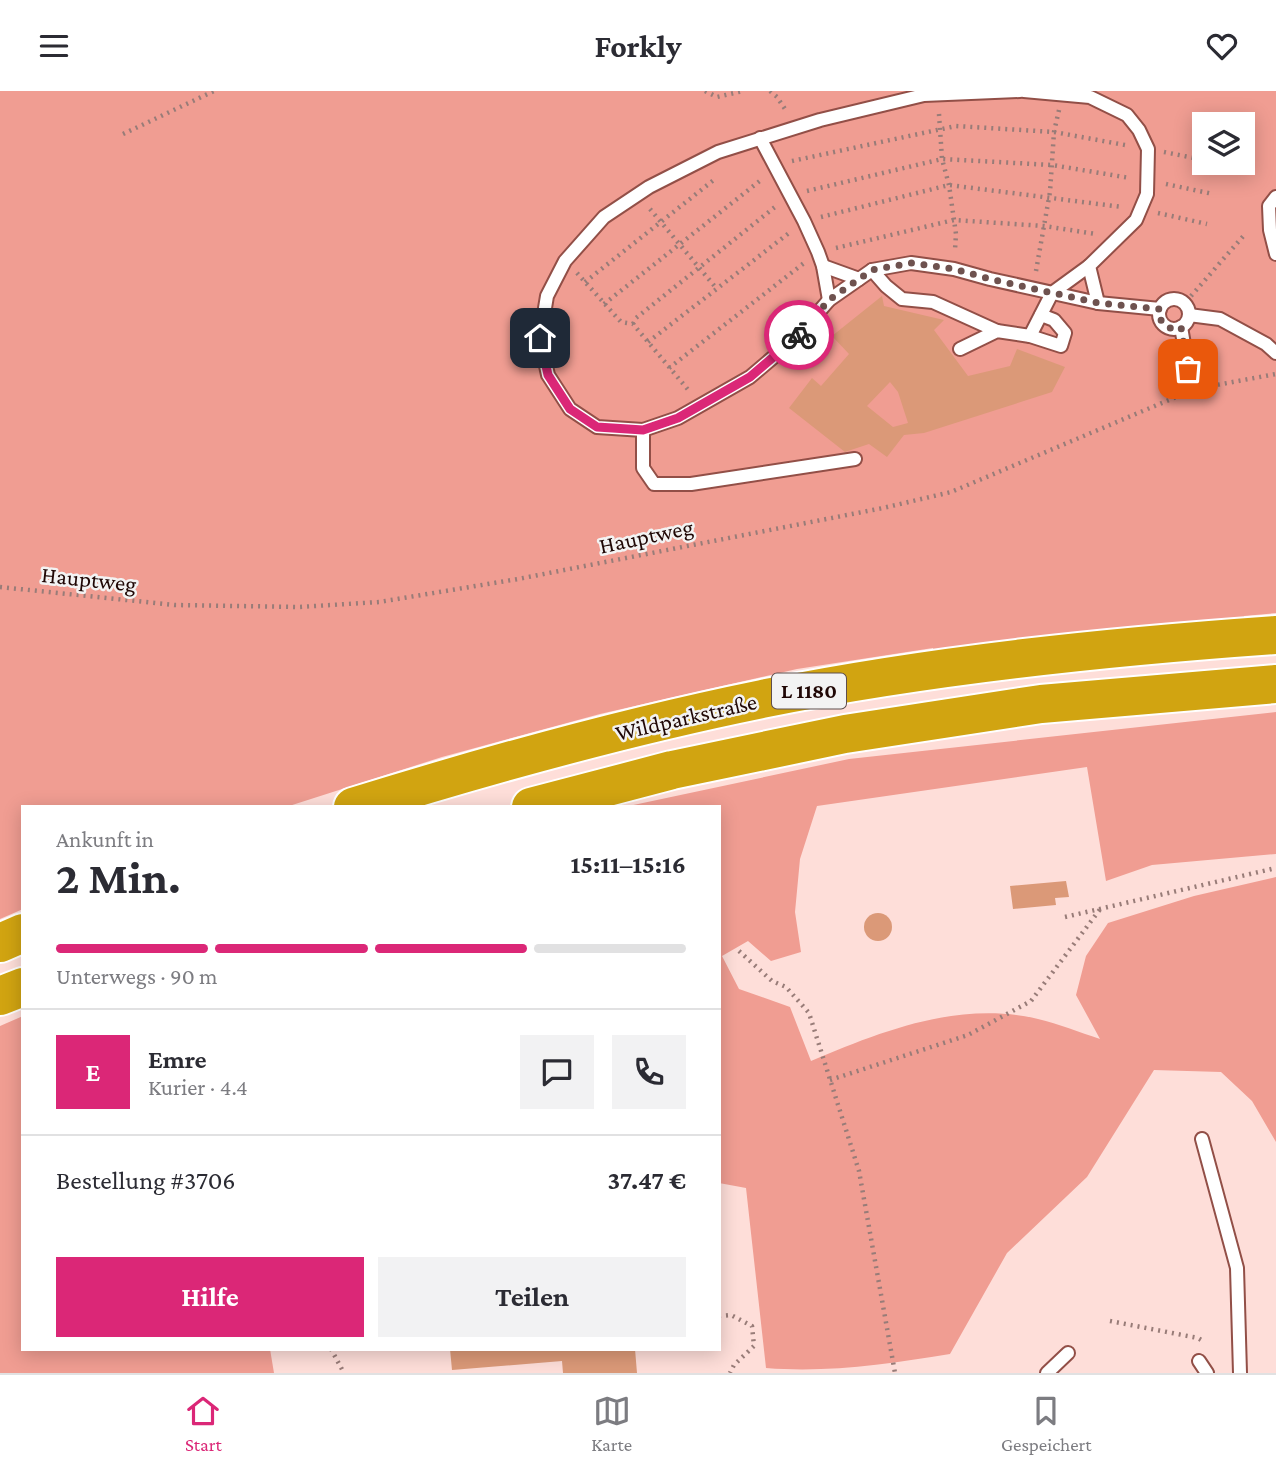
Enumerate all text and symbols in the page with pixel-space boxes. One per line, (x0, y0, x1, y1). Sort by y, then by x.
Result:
icon: menu (35, 27, 73, 65)
icon: heart (1203, 27, 1241, 65)
text: Forkly (594, 28, 682, 64)
map controls (1192, 112, 1255, 175)
button: layers (1192, 112, 1255, 175)
courier (764, 300, 834, 370)
pin (510, 308, 570, 368)
icon: bike (780, 316, 818, 354)
icon: home (521, 319, 559, 357)
pin (1158, 339, 1218, 399)
icon: bag (1169, 350, 1207, 388)
street label: Hauptweg (597, 513, 695, 559)
street label: Hauptweg (40, 561, 138, 597)
road number: L 1180 (772, 673, 846, 709)
street label: Wildparkstraße (613, 688, 759, 746)
text: Ankunft in (56, 826, 154, 852)
text: 15:11–15:16 (571, 850, 686, 879)
text: 2 Min. (56, 852, 181, 903)
text: Unterwegs · 90 m (56, 963, 218, 989)
button: chat (520, 1035, 594, 1109)
button: phone (612, 1035, 686, 1109)
text: Emre (148, 1045, 207, 1074)
text: E (86, 1058, 100, 1087)
text: Kurier · 4.4 (148, 1074, 248, 1100)
text: Bestellung #3706 (56, 1166, 236, 1195)
text: 37.47 € (607, 1166, 686, 1195)
button: Hilfe (56, 1257, 364, 1337)
button: Teilen (378, 1257, 686, 1337)
tab: Start (184, 1392, 222, 1455)
tab: Karte (591, 1392, 632, 1455)
tab: Gespeichert (1001, 1392, 1092, 1455)

